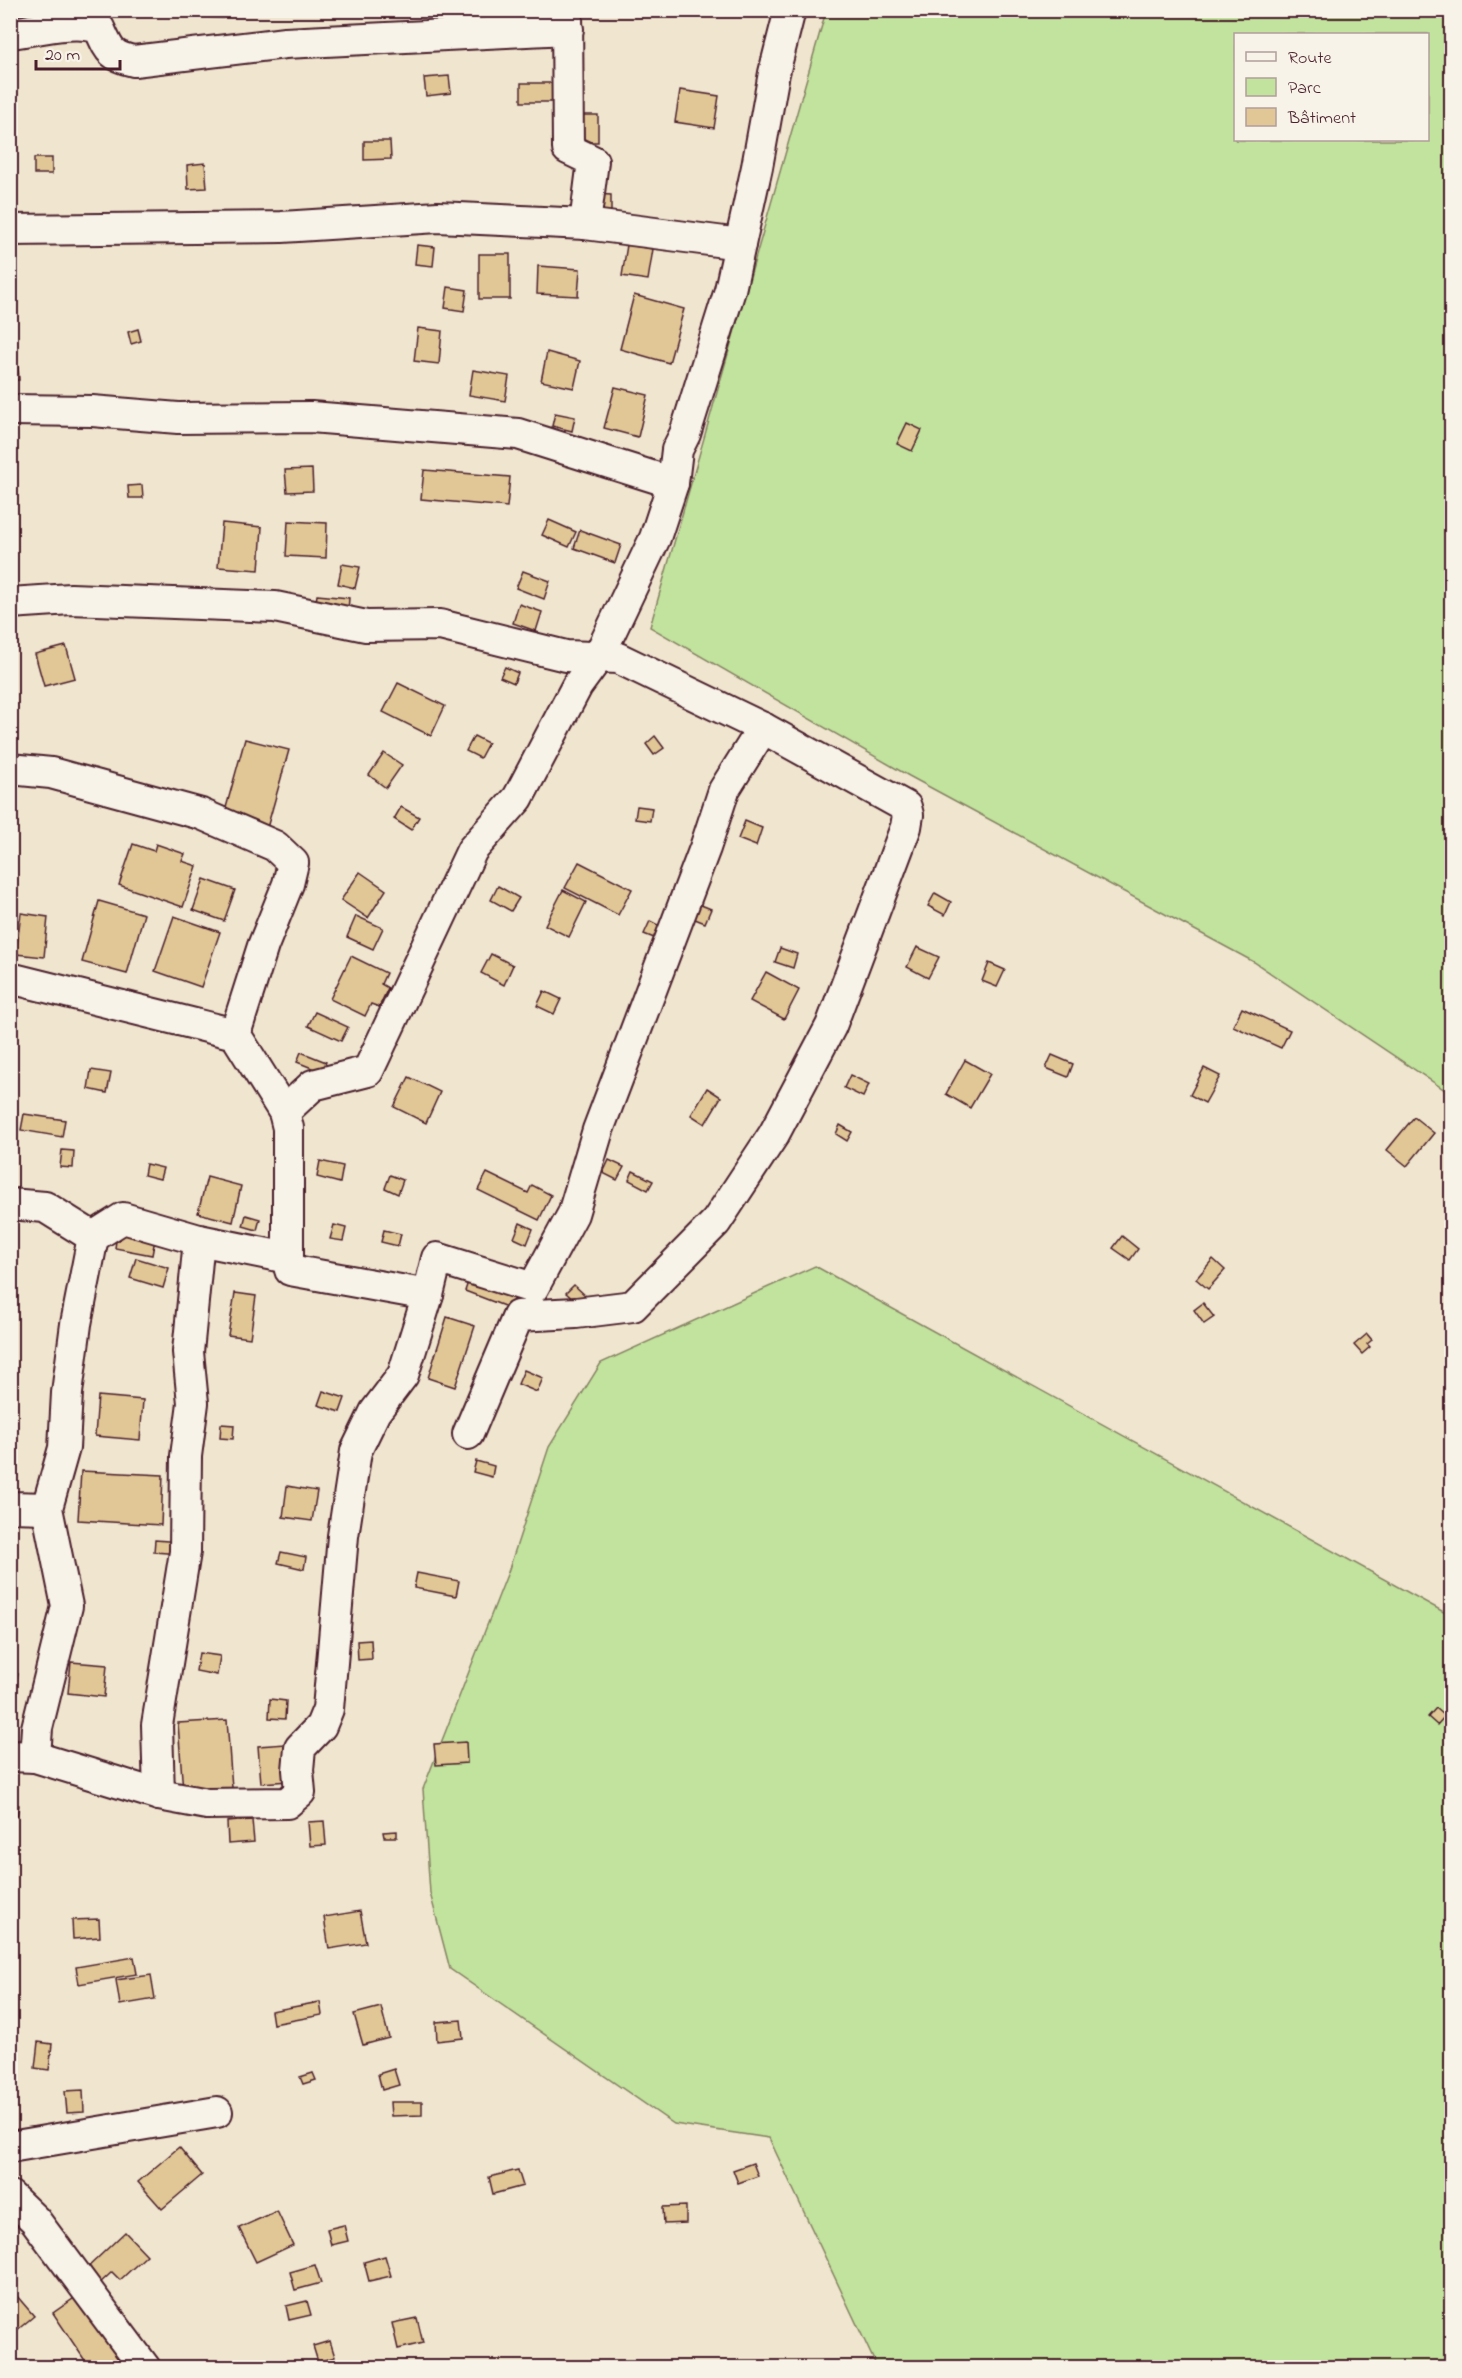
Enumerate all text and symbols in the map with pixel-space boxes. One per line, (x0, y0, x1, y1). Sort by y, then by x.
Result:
scale bar (36, 33, 120, 71)
legend (1234, 33, 1429, 141)
text: 20 m (45, 43, 80, 69)
text: Route (1288, 46, 1333, 72)
text: Parc (1288, 76, 1321, 102)
text: Bâtiment (1287, 106, 1356, 132)

